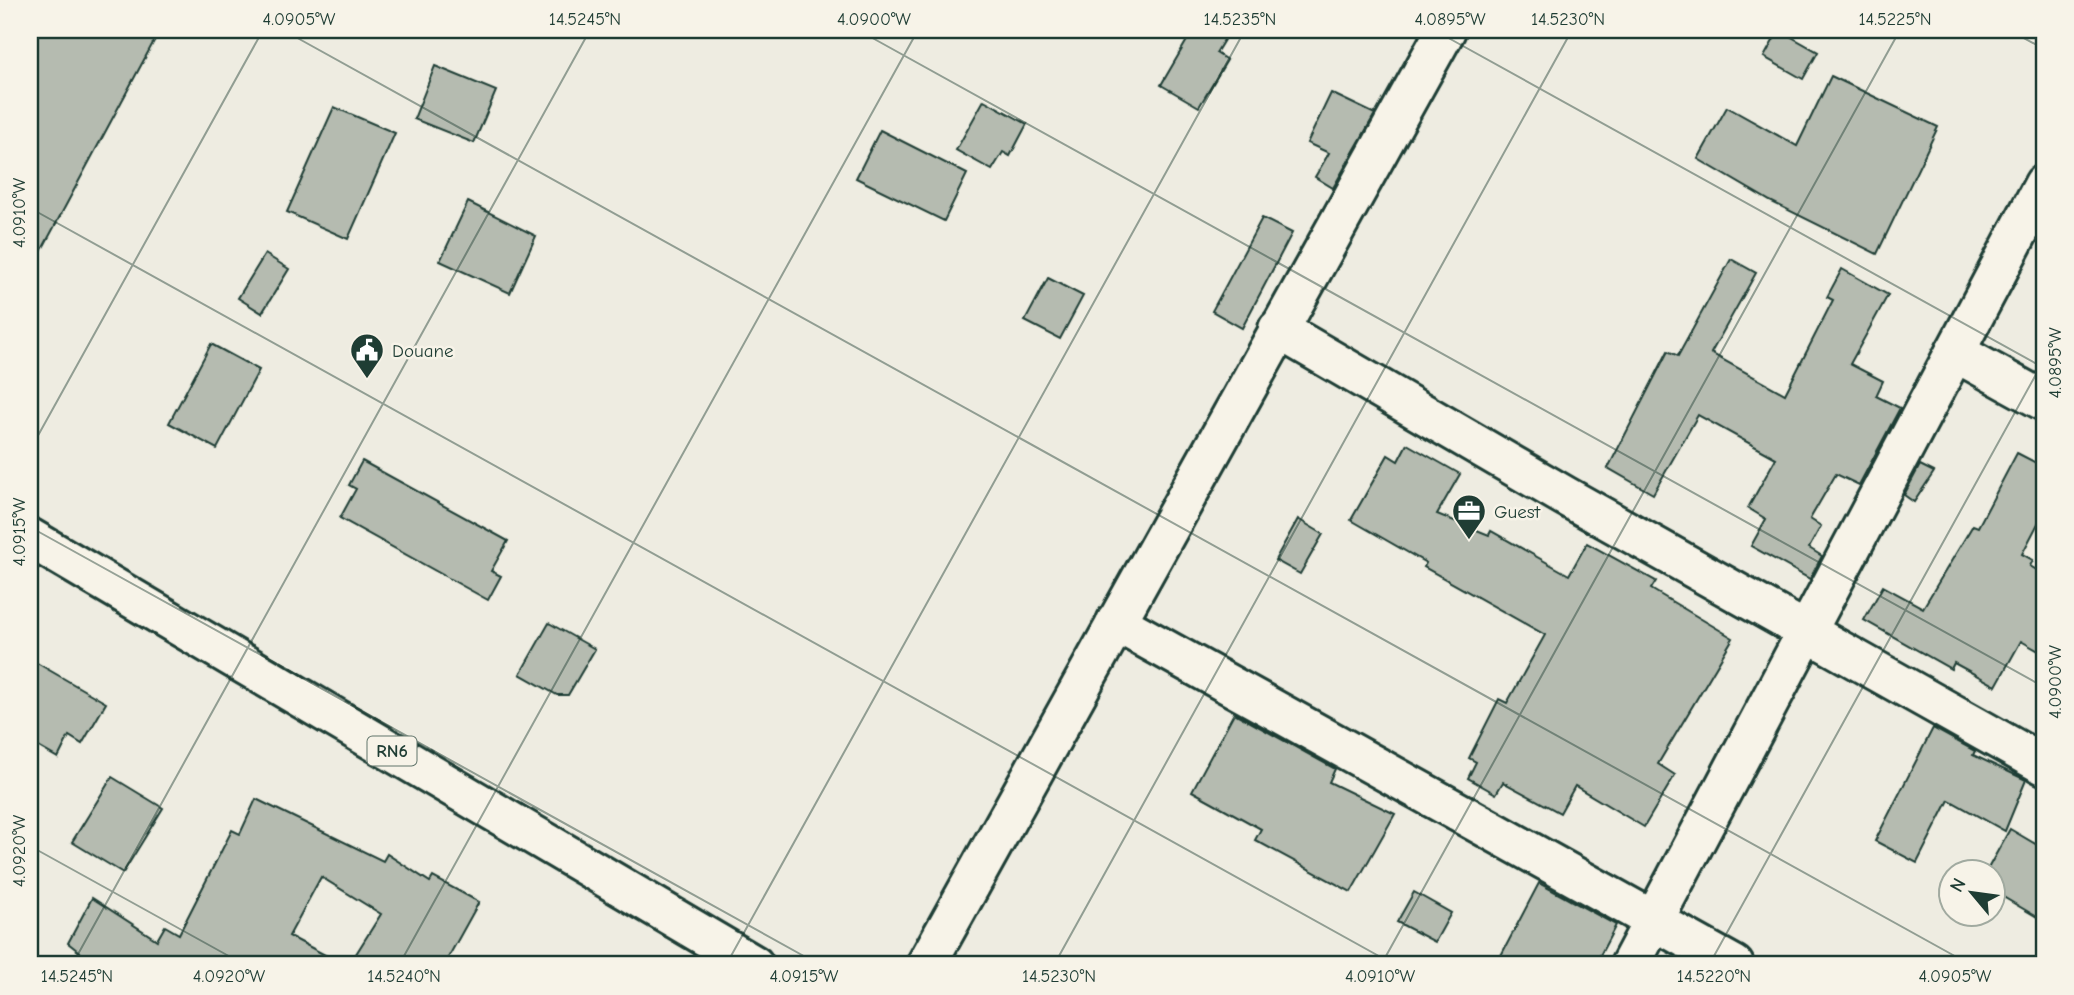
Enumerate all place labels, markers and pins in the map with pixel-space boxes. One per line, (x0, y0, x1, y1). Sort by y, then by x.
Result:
public building icon: Douane (348, 331, 386, 380)
place label: Douane (392, 340, 454, 362)
office icon: Guest (1450, 492, 1488, 541)
place label: Guest (1494, 501, 1541, 523)

